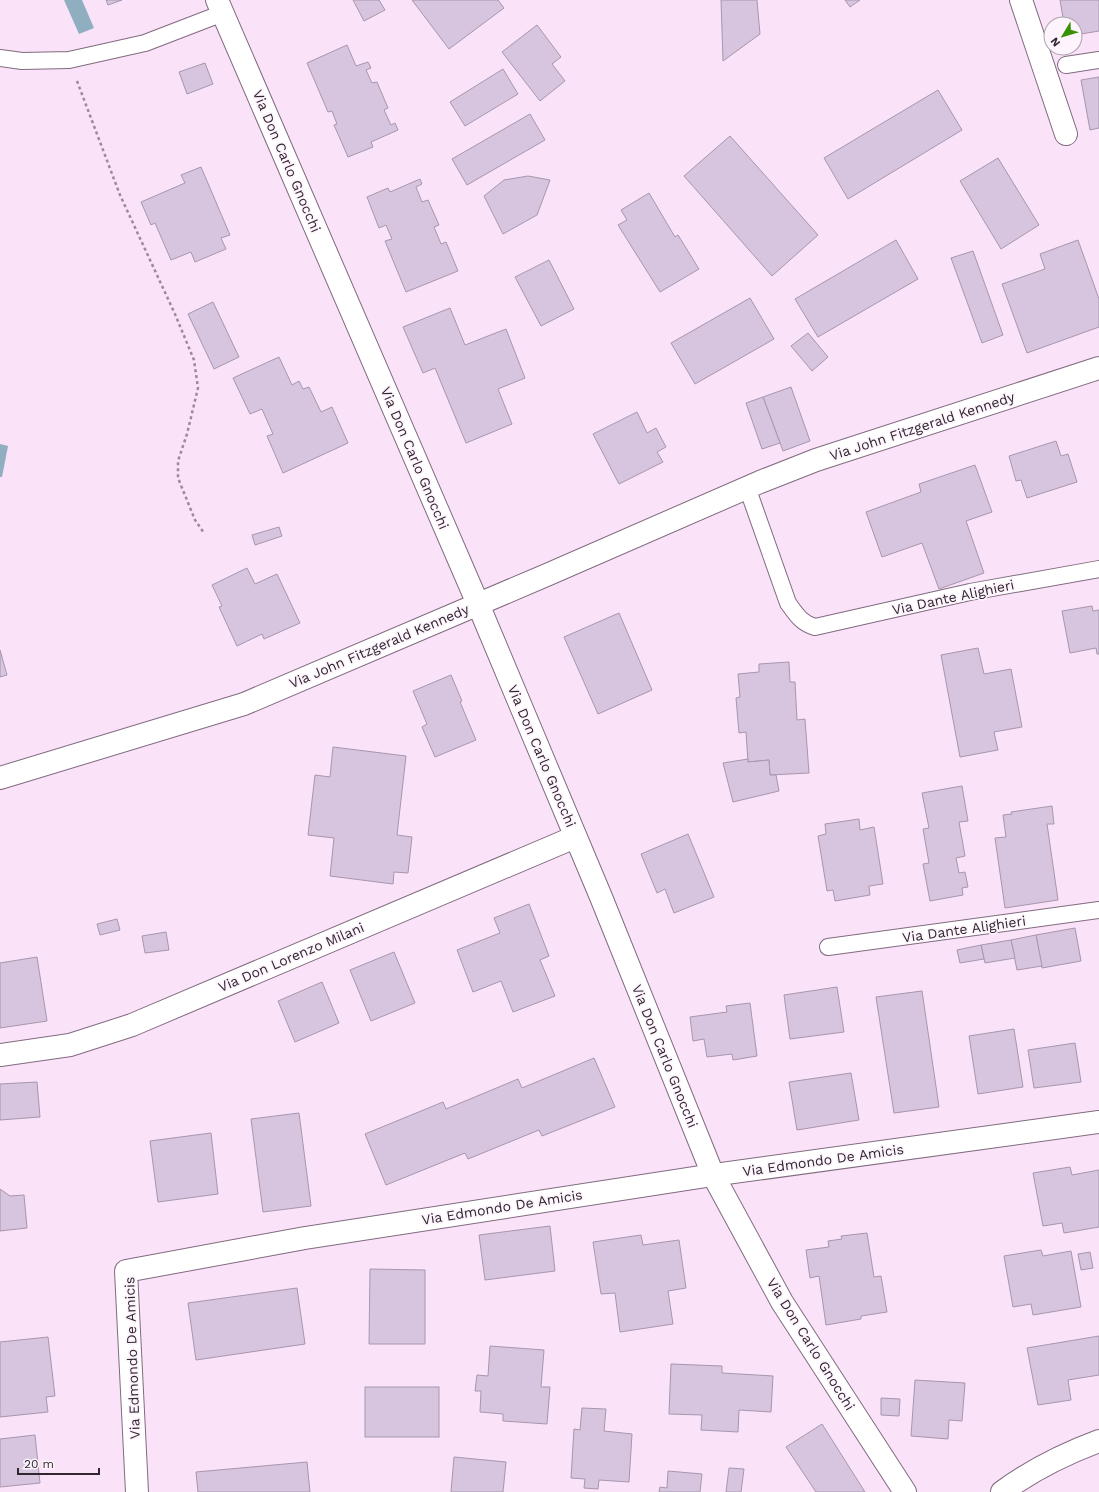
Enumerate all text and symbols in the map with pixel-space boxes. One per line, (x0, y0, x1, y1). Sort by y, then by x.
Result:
north arrow (1043, 16, 1083, 56)
text: N (1048, 35, 1063, 49)
street label: Via Don Carlo Gnocchi (250, 87, 324, 235)
street label: Via Don Carlo Gnocchi (378, 384, 452, 532)
street label: Via John Fitzgerald Kennedy (827, 388, 1017, 464)
street label: Via Dante Alighieri (890, 576, 1016, 618)
street label: Via John Fitzgerald Kennedy (287, 601, 472, 691)
street label: Via Don Carlo Gnocchi (505, 682, 579, 830)
street label: Via Dante Alighieri (901, 912, 1027, 946)
street label: Via Don Lorenzo Milani (216, 919, 366, 995)
street label: Via Don Carlo Gnocchi (629, 982, 701, 1130)
street label: Via Edmondo De Amicis (741, 1141, 905, 1179)
street label: Via Edmondo De Amicis (420, 1186, 584, 1228)
street label: Via Don Carlo Gnocchi (764, 1275, 858, 1413)
street label: Via Edmondo De Amicis (121, 1276, 143, 1440)
scale bar (18, 1450, 99, 1476)
text: 20 m (24, 1457, 54, 1471)

